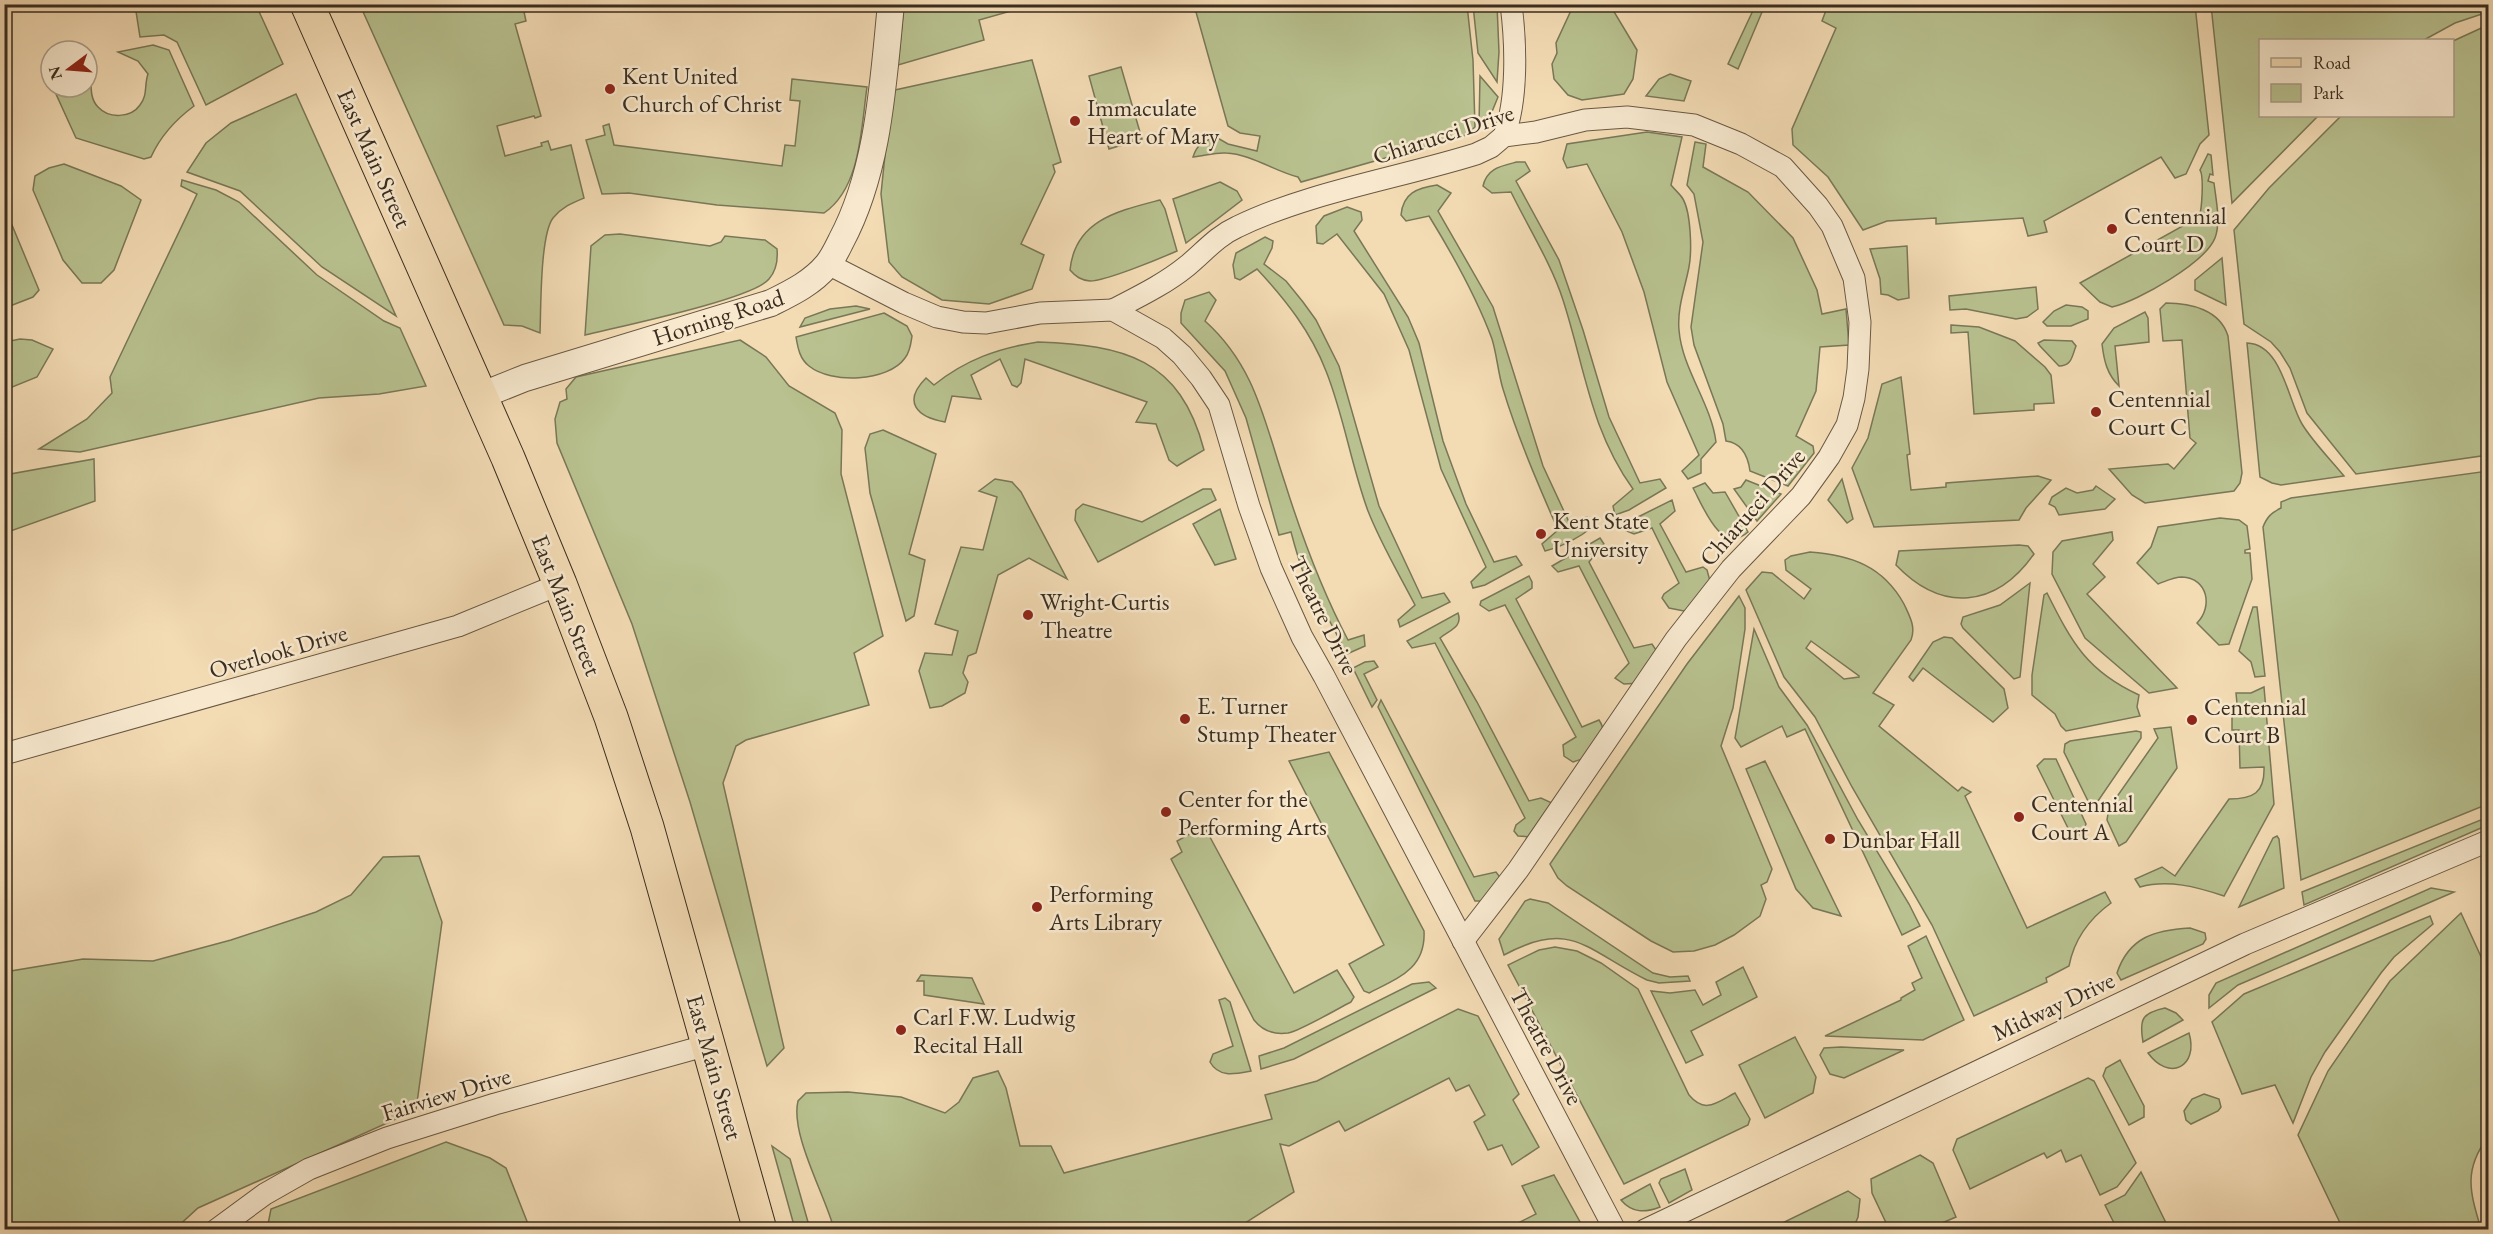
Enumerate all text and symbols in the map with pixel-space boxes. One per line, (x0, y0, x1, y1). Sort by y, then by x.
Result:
north arrow (39, 39, 99, 99)
legend (2259, 39, 2454, 117)
text: Road (2313, 51, 2352, 74)
place label: Kent United Church of Christ (622, 60, 782, 119)
text: N (43, 64, 67, 82)
text: Park (2313, 81, 2344, 104)
marker: Kent United Church of Christ (603, 82, 617, 96)
street label: East Main Street (330, 83, 420, 233)
place label: Immaculate Heart of Mary (1087, 92, 1220, 151)
street label: Chiarucci Drive (1369, 97, 1517, 171)
marker: Immaculate Heart of Mary (1068, 114, 1082, 128)
place label: Centennial Court D (2124, 200, 2227, 259)
marker: Centennial Court D (2105, 222, 2119, 236)
street label: Horning Road (649, 281, 788, 353)
place label: Centennial Court C (2108, 383, 2211, 442)
marker: Centennial Court C (2089, 405, 2103, 419)
street label: Chiarucci Drive (1692, 442, 1812, 572)
place label: Kent State University (1553, 505, 1649, 564)
marker: Kent State University (1534, 527, 1548, 541)
street label: East Main Street (525, 530, 610, 680)
street label: Theatre Drive (1282, 551, 1366, 679)
place label: Wright-Curtis Theatre (1040, 586, 1170, 645)
marker: Wright-Curtis Theatre (1021, 608, 1035, 622)
street label: Overlook Drive (205, 617, 351, 685)
place label: E. Turner Stump Theater (1197, 690, 1337, 749)
place label: Centennial Court B (2204, 691, 2307, 750)
marker: E. Turner Stump Theater (1178, 712, 1192, 726)
marker: Centennial Court B (2185, 713, 2199, 727)
place label: Center for the Performing Arts (1178, 783, 1327, 842)
place label: Centennial Court A (2031, 788, 2134, 847)
marker: Center for the Performing Arts (1159, 805, 1173, 819)
marker: Centennial Court A (2012, 810, 2026, 824)
place label: Dunbar Hall (1842, 824, 1960, 855)
marker: Dunbar Hall (1823, 832, 1837, 846)
place label: Performing Arts Library (1048, 878, 1163, 937)
marker: Performing Arts Library (1030, 900, 1044, 914)
street label: Midway Drive (1987, 964, 2119, 1048)
street label: Theatre Drive (1503, 982, 1591, 1110)
street label: East Main Street (680, 991, 751, 1144)
place label: Carl F.W. Ludwig Recital Hall (913, 1001, 1076, 1060)
marker: Carl F.W. Ludwig Recital Hall (894, 1023, 908, 1037)
street label: Fairview Drive (378, 1060, 514, 1128)

